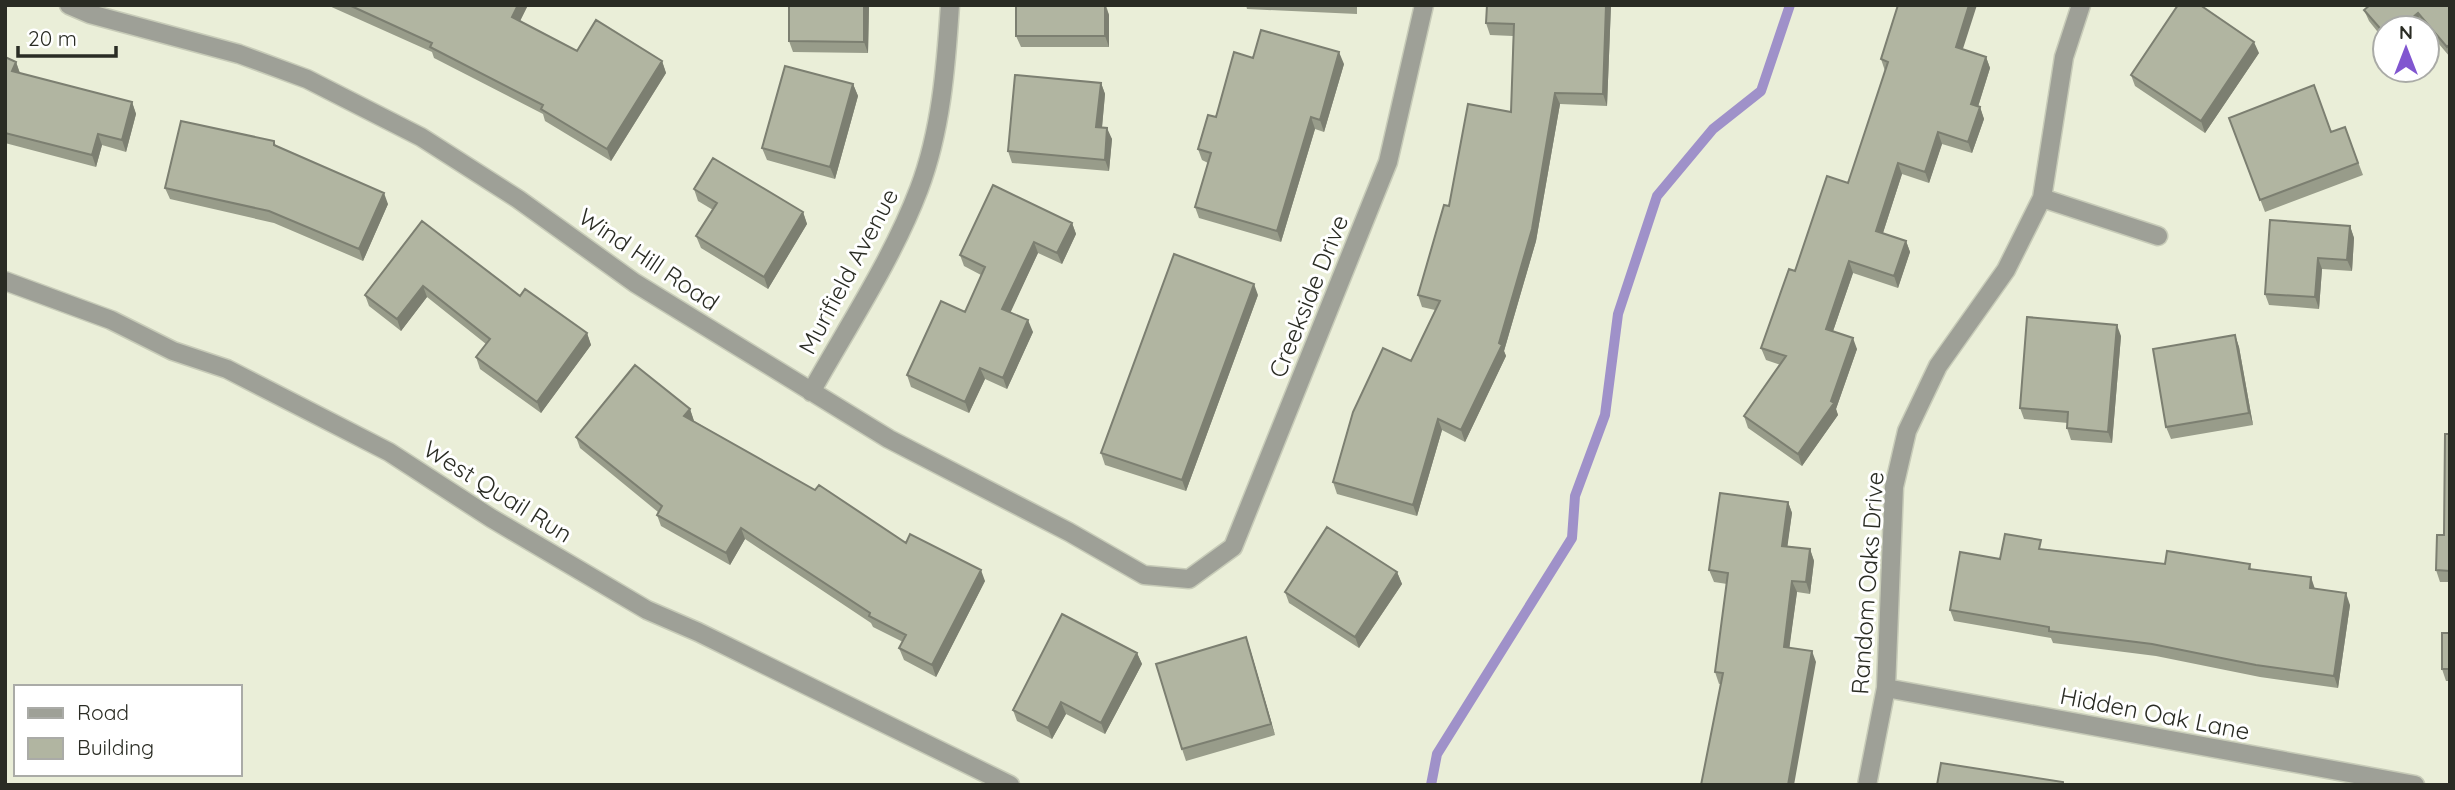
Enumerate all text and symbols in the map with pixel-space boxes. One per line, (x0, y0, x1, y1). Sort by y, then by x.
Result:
scale bar (18, 14, 116, 58)
north arrow (2371, 14, 2441, 84)
text: N (2399, 20, 2413, 44)
text: 20 m (28, 25, 77, 51)
street label: Murifield Avenue (792, 183, 904, 359)
street label: Wind Hill Road (573, 201, 725, 317)
street label: Creekside Drive (1262, 210, 1354, 382)
street label: West Quail Run (418, 433, 578, 549)
street label: Random Oaks Drive (1844, 471, 1890, 695)
street label: Hidden Oak Lane (2058, 680, 2252, 746)
legend (14, 685, 242, 776)
text: Road (77, 699, 129, 725)
text: Building (77, 734, 154, 760)

